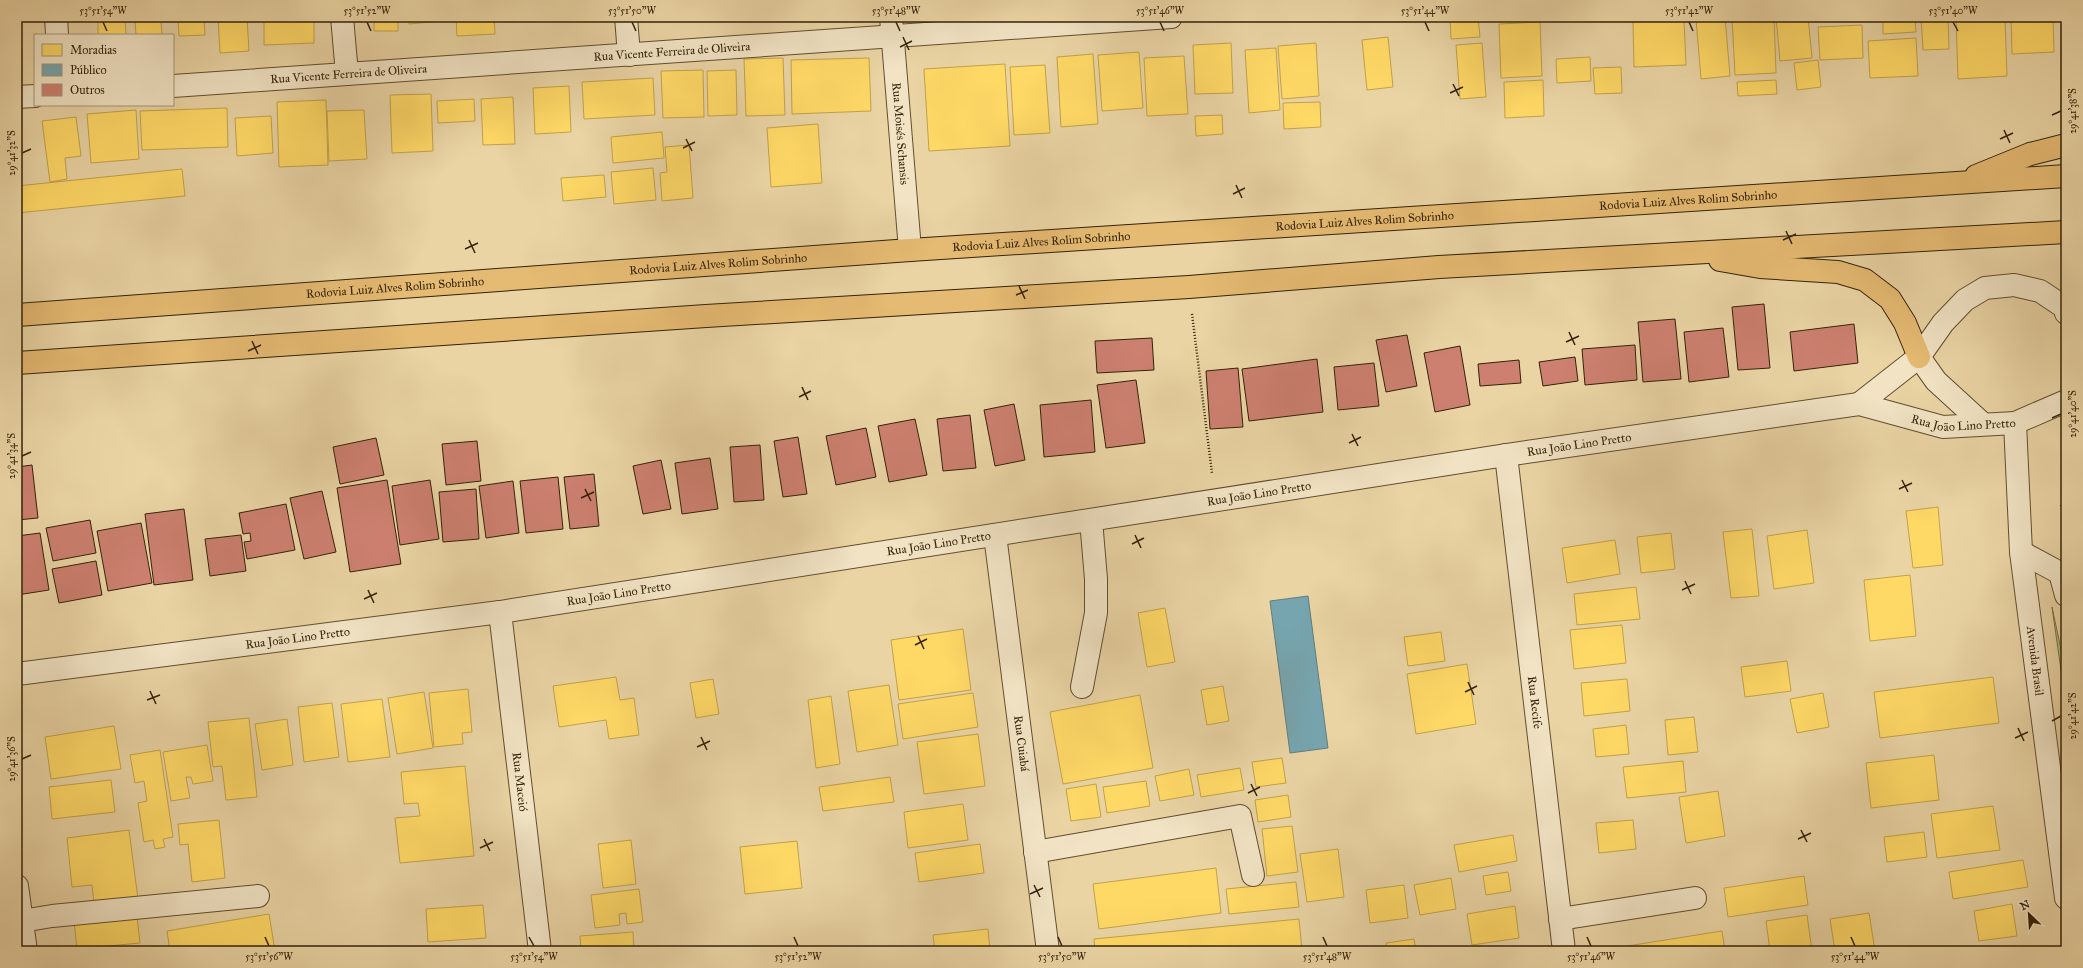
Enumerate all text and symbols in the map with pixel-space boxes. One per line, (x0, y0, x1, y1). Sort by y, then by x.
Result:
text: 53°51'54"W (79, 5, 127, 17)
text: 53°51'52"W (343, 5, 391, 17)
text: 53°51'50"W (608, 5, 656, 17)
text: 53°51'48"W (872, 5, 921, 17)
text: 53°51'46"W (1136, 5, 1185, 17)
text: 53°51'44"W (1401, 5, 1450, 17)
text: 53°51'42"W (1665, 5, 1714, 17)
text: 53°51'40"W (1929, 5, 1978, 17)
legend (34, 34, 174, 106)
street label: Rua Vicente Ferreira de Oliveira (593, 39, 752, 64)
text: Moradias (70, 43, 117, 57)
street label: Rua Vicente Ferreira de Oliveira (270, 61, 428, 86)
text: Público (70, 63, 107, 77)
street label: Rua Moisés Schansis (889, 82, 912, 185)
text: Outros (70, 83, 105, 97)
text: 29°41'38"S (2067, 88, 2079, 134)
text: 29°41'32"S (6, 130, 18, 176)
street label: Rodovia Luiz Alves Rolim Sobrinho (1598, 188, 1778, 213)
street label: Rodovia Luiz Alves Rolim Sobrinho (1275, 208, 1454, 234)
street label: Rodovia Luiz Alves Rolim Sobrinho (952, 229, 1131, 254)
street label: Rodovia Luiz Alves Rolim Sobrinho (629, 251, 808, 277)
street label: Rodovia Luiz Alves Rolim Sobrinho (305, 274, 485, 301)
text: 29°41'40"S (2067, 390, 2079, 438)
street label: Rua João Lino Pretto (1910, 412, 2016, 434)
street label: Rua João Lino Pretto (1526, 430, 1632, 459)
text: 29°41'34"S (6, 433, 18, 479)
street label: Rua João Lino Pretto (1206, 479, 1312, 509)
street label: Rua João Lino Pretto (886, 528, 992, 559)
street label: Rua João Lino Pretto (566, 578, 672, 609)
street label: Rua João Lino Pretto (245, 624, 351, 652)
street label: Avenida Brasil (2024, 624, 2047, 697)
street label: Rua Recife (1525, 675, 1545, 730)
text: 29°41'42"S (2067, 692, 2079, 739)
street label: Rua Cuiabá (1011, 715, 1032, 773)
text: 29°41'36"S (6, 736, 18, 782)
street label: Rua Maceió (510, 752, 530, 812)
north arrow (2009, 894, 2049, 934)
text: N (2018, 897, 2033, 913)
text: 53°51'56"W (245, 951, 293, 963)
text: 53°51'54"W (510, 951, 558, 963)
text: 53°51'52"W (774, 951, 822, 963)
text: 53°51'50"W (1038, 951, 1086, 963)
text: 53°51'48"W (1303, 951, 1352, 963)
text: 53°51'46"W (1567, 951, 1616, 963)
text: 53°51'44"W (1831, 951, 1880, 963)

